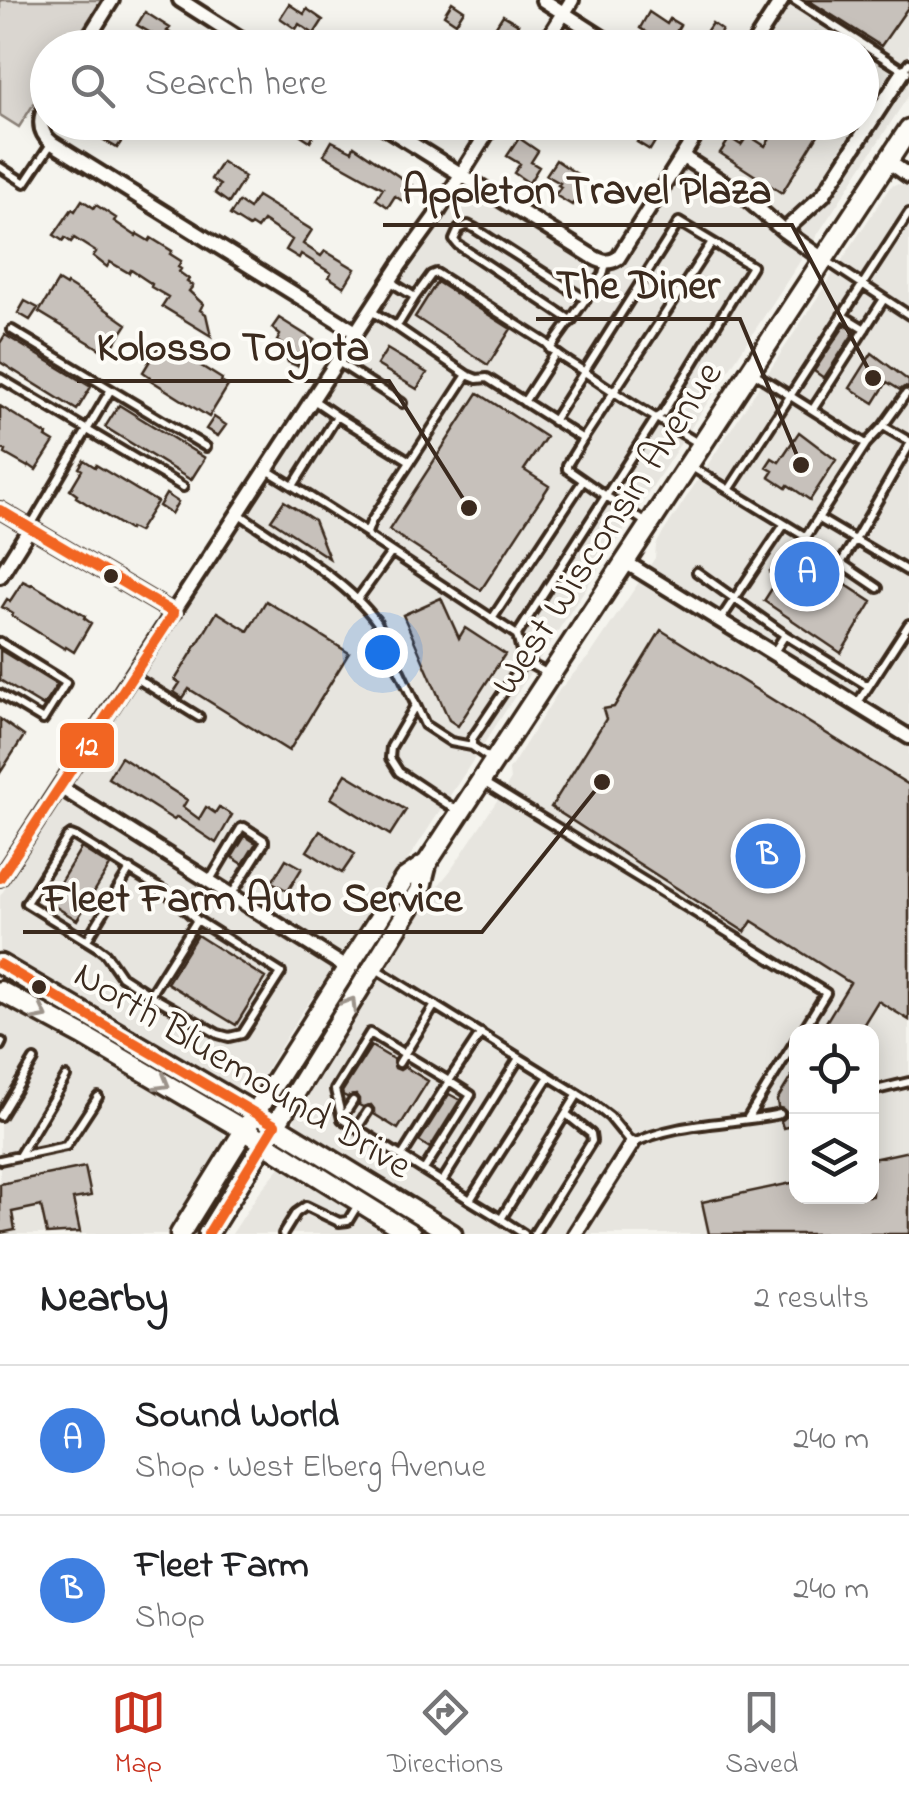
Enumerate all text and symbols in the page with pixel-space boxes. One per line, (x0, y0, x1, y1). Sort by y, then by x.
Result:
search box (30, 30, 879, 140)
text: Search here (145, 57, 327, 113)
icon: search (65, 58, 120, 113)
callout: Appleton Travel Plaza (383, 153, 792, 225)
text: Appleton Travel Plaza (403, 162, 771, 223)
callout: The Diner (536, 247, 740, 319)
text: The Diner (556, 257, 721, 318)
callout: Kolosso Toyota (77, 309, 389, 381)
text: Kolosso Toyota (97, 319, 369, 380)
street label: West Wisconsin Avenue (478, 350, 739, 708)
pin: A (774, 536, 840, 612)
unlabelled marker (101, 566, 121, 586)
your location (357, 627, 408, 678)
line badge: 12 (58, 721, 116, 770)
text: 12 (76, 728, 98, 769)
pin: B (736, 818, 800, 894)
callout: Fleet Farm Auto Service (23, 860, 482, 932)
text: Fleet Farm Auto Service (42, 870, 464, 931)
street label: North Bluemound Drive (62, 947, 422, 1196)
unlabelled marker (29, 977, 49, 997)
one-way arrow (338, 997, 357, 1015)
one-way arrow (30, 1002, 48, 1021)
map controls (789, 1024, 879, 1204)
button: locate (789, 1024, 879, 1114)
one-way arrow (152, 1070, 170, 1090)
button: layers (789, 1114, 879, 1204)
text: Nearby (40, 1269, 168, 1330)
text: 2 results (754, 1276, 869, 1323)
text: Sound World (135, 1389, 339, 1445)
text: A (63, 1417, 82, 1464)
text: 240 m (793, 1417, 869, 1464)
text: Shop · West Elberg Avenue (135, 1445, 486, 1492)
text: Fleet Farm (135, 1539, 309, 1595)
text: B (62, 1567, 83, 1614)
text: 240 m (793, 1567, 869, 1614)
text: Shop (135, 1595, 205, 1642)
tab: Map (111, 1685, 166, 1786)
tab: Directions (387, 1685, 504, 1786)
tab: Saved (725, 1685, 798, 1786)

